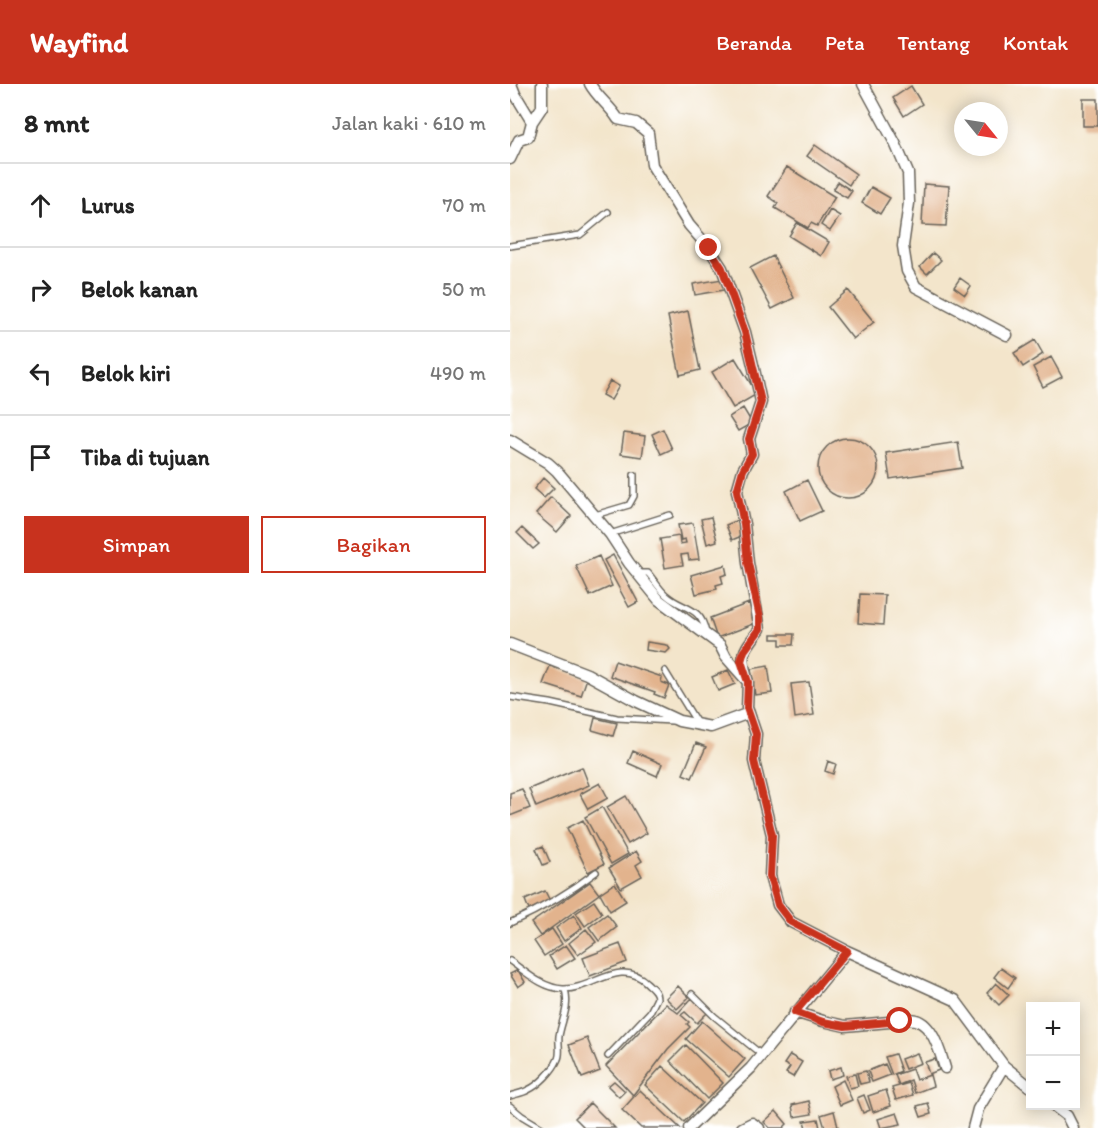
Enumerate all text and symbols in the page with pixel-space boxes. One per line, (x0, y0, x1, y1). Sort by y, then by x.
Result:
text: Wayfind (30, 25, 128, 59)
text: Beranda (716, 30, 792, 55)
text: Peta (825, 30, 865, 55)
text: Tentang (898, 30, 970, 55)
text: Kontak (1003, 30, 1068, 55)
north arrow (954, 102, 1008, 156)
text: 8 mnt (24, 107, 90, 139)
text: Jalan kaki · 610 m (332, 111, 486, 135)
icon: ahead (24, 189, 57, 222)
text: Lurus (81, 192, 135, 219)
text: 70 m (442, 193, 486, 217)
route end (695, 234, 721, 260)
icon: right (24, 273, 57, 306)
text: Belok kanan (81, 276, 198, 303)
text: 50 m (442, 277, 486, 301)
icon: left (24, 357, 57, 390)
text: Belok kiri (81, 360, 171, 387)
text: 490 m (430, 361, 486, 385)
icon: arrive (24, 441, 57, 474)
text: Tiba di tujuan (81, 444, 210, 471)
button: Simpan (24, 516, 249, 573)
button: Bagikan (261, 516, 486, 573)
map controls (1026, 1002, 1080, 1110)
button: + (1026, 1002, 1080, 1056)
route start (886, 1007, 912, 1033)
button: − (1026, 1056, 1080, 1110)

